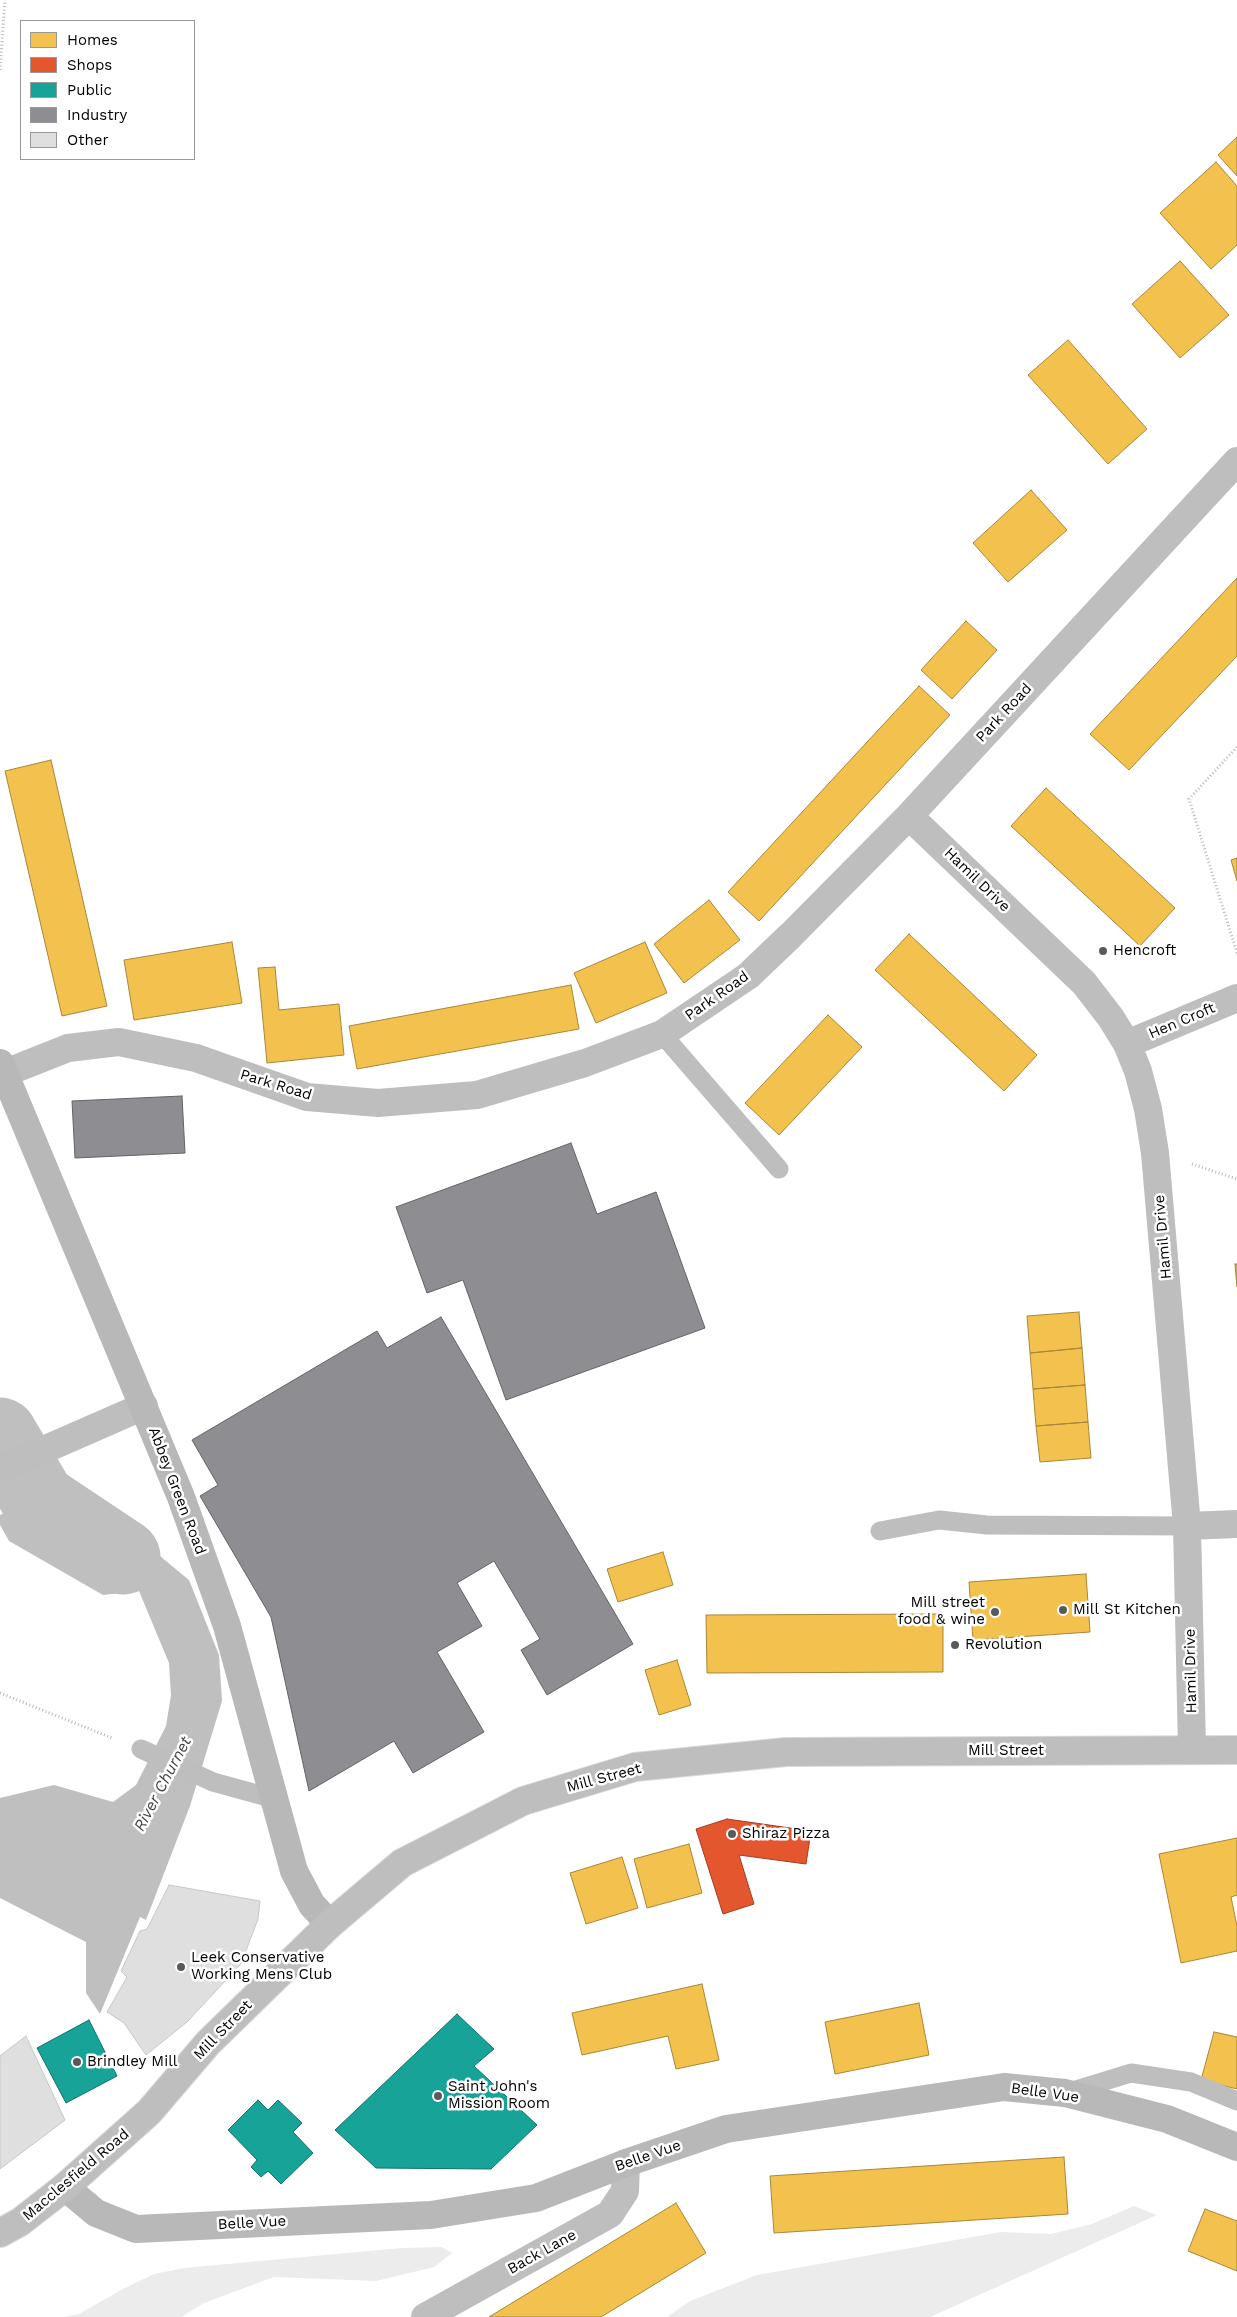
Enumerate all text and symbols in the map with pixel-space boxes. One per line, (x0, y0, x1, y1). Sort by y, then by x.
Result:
legend (20, 20, 195, 160)
text: Homes (67, 31, 118, 49)
text: Shops (67, 56, 112, 74)
text: Public (67, 81, 112, 99)
text: Industry (67, 106, 127, 124)
text: Other (67, 131, 109, 149)
street label: Park Road (972, 680, 1036, 746)
street label: Hamil Drive (940, 844, 1014, 916)
place label: Hencroft (1113, 942, 1176, 960)
marker: Hencroft (1097, 945, 1109, 957)
street label: Park Road (682, 967, 752, 1025)
street label: Hen Croft (1146, 999, 1218, 1043)
street label: Park Road (238, 1066, 314, 1104)
street label: Hamil Drive (1150, 1194, 1176, 1280)
street label: Abbey Green Road (144, 1425, 210, 1557)
place label: Mill street food & wine (898, 1594, 985, 1629)
place label: Mill St Kitchen (1073, 1601, 1181, 1619)
marker: Mill St Kitchen (1057, 1604, 1069, 1616)
marker: Mill street food & wine (989, 1606, 1001, 1618)
street label: Hamil Drive (1181, 1628, 1201, 1714)
place label: Revolution (965, 1636, 1042, 1654)
marker: Revolution (949, 1639, 961, 1651)
water label: River Churnet (130, 1734, 196, 1834)
street label: Mill Street (968, 1742, 1044, 1760)
street label: Mill Street (565, 1759, 643, 1797)
place label: Shiraz Pizza (742, 1825, 830, 1843)
marker: Shiraz Pizza (726, 1828, 738, 1840)
place label: Leek Conservative Working Mens Club (191, 1949, 332, 1984)
marker: Leek Conservative Working Mens Club (175, 1961, 187, 1973)
street label: Mill Street (190, 1996, 256, 2064)
place label: Brindley Mill (87, 2053, 177, 2071)
marker: Brindley Mill (71, 2056, 83, 2068)
place label: Saint John's Mission Room (448, 2078, 550, 2113)
street label: Belle Vue (1010, 2079, 1080, 2107)
marker: Saint John's Mission Room (432, 2090, 444, 2102)
street label: Macclesfield Road (19, 2125, 133, 2225)
street label: Belle Vue (613, 2136, 683, 2176)
street label: Belle Vue (217, 2212, 287, 2234)
street label: Back Lane (505, 2226, 579, 2278)

